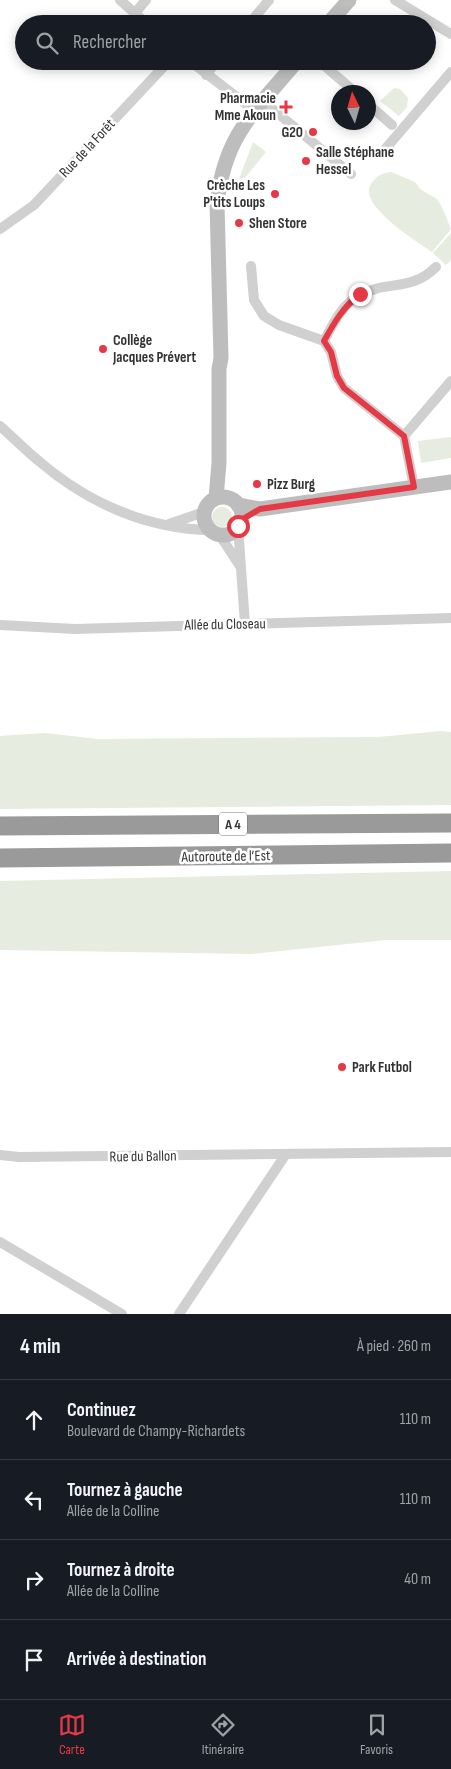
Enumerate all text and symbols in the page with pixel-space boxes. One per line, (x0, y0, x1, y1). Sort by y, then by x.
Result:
search box (15, 15, 436, 70)
icon: search (33, 29, 61, 57)
text: Rechercher (73, 31, 147, 54)
north arrow (331, 85, 376, 130)
place label: Pharmacie Mme Akoun (215, 89, 276, 125)
marker: Pharmacie Mme Akoun (280, 101, 292, 113)
street label: Rue de la Forêt (55, 115, 120, 182)
place label: G20 (281, 123, 303, 142)
marker: G20 (307, 126, 319, 138)
place label: Salle Stéphane Hessel (316, 143, 394, 179)
marker: Salle Stéphane Hessel (300, 155, 312, 167)
place label: Crèche Les P'tits Loups (203, 176, 265, 212)
marker: Crèche Les P'tits Loups (269, 188, 281, 200)
place label: Shen Store (249, 214, 307, 233)
marker: Shen Store (233, 217, 245, 229)
route end (349, 283, 372, 306)
place label: Collège Jacques Prévert (112, 331, 196, 367)
marker: Collège Jacques Prévert (97, 343, 109, 355)
place label: Pizz Burg (267, 475, 316, 494)
marker: Pizz Burg (251, 478, 263, 490)
route start (227, 515, 250, 538)
street label: Allée du Closeau (183, 614, 266, 635)
road number: A 4 (219, 812, 247, 836)
street label: Autoroute de l’Est (180, 846, 271, 867)
place label: Park Futbol (352, 1058, 412, 1077)
marker: Park Futbol (336, 1061, 348, 1073)
street label: Rue du Ballon (109, 1146, 177, 1167)
text: 4 min (20, 1334, 61, 1359)
text: À pied · 260 m (357, 1337, 431, 1356)
text: Continuez (67, 1399, 136, 1422)
icon: ahead (20, 1406, 48, 1434)
text: 110 m (400, 1410, 431, 1429)
text: Boulevard de Champy-Richardets (67, 1422, 245, 1441)
text: Tournez à gauche (67, 1479, 183, 1502)
icon: left (20, 1486, 48, 1514)
text: 110 m (400, 1490, 431, 1509)
text: Allée de la Colline (67, 1502, 160, 1521)
text: Tournez à droite (67, 1559, 175, 1582)
icon: right (20, 1566, 48, 1594)
text: 40 m (404, 1570, 431, 1589)
text: Allée de la Colline (67, 1582, 160, 1601)
icon: arrive (20, 1646, 48, 1674)
text: Arrivée à destination (67, 1648, 207, 1671)
tab: Carte (58, 1711, 86, 1758)
tab: Itinéraire (202, 1711, 244, 1758)
tab: Favoris (360, 1711, 393, 1758)

